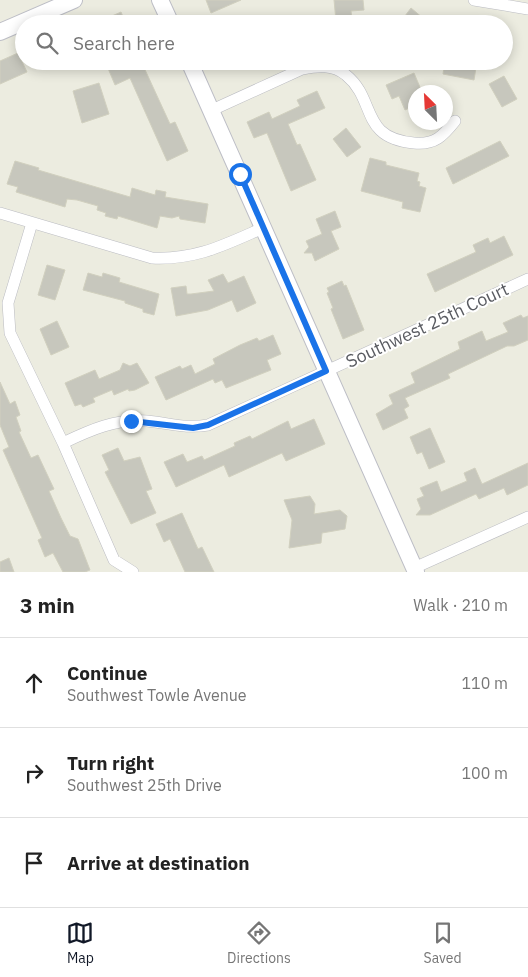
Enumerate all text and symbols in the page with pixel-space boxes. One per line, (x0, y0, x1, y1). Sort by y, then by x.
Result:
search box (15, 15, 513, 70)
icon: search (33, 29, 61, 57)
text: Search here (73, 31, 175, 55)
north arrow (408, 85, 453, 130)
route start (229, 163, 252, 186)
street label: Southwest 25th Court (342, 277, 512, 373)
route end (120, 410, 143, 433)
text: 3 min (20, 591, 75, 619)
text: Walk · 210 m (413, 595, 508, 615)
text: Continue (67, 661, 147, 685)
icon: ahead (20, 669, 48, 697)
text: 110 m (461, 673, 508, 693)
text: Southwest Towle Avenue (67, 685, 247, 705)
text: Turn right (67, 751, 154, 775)
icon: right (20, 759, 48, 787)
text: 100 m (461, 763, 508, 783)
text: Southwest 25th Drive (67, 775, 222, 795)
icon: arrive (20, 849, 48, 877)
text: Arrive at destination (67, 851, 250, 875)
tab: Map (66, 919, 94, 967)
tab: Directions (227, 919, 291, 967)
tab: Saved (424, 919, 462, 967)

